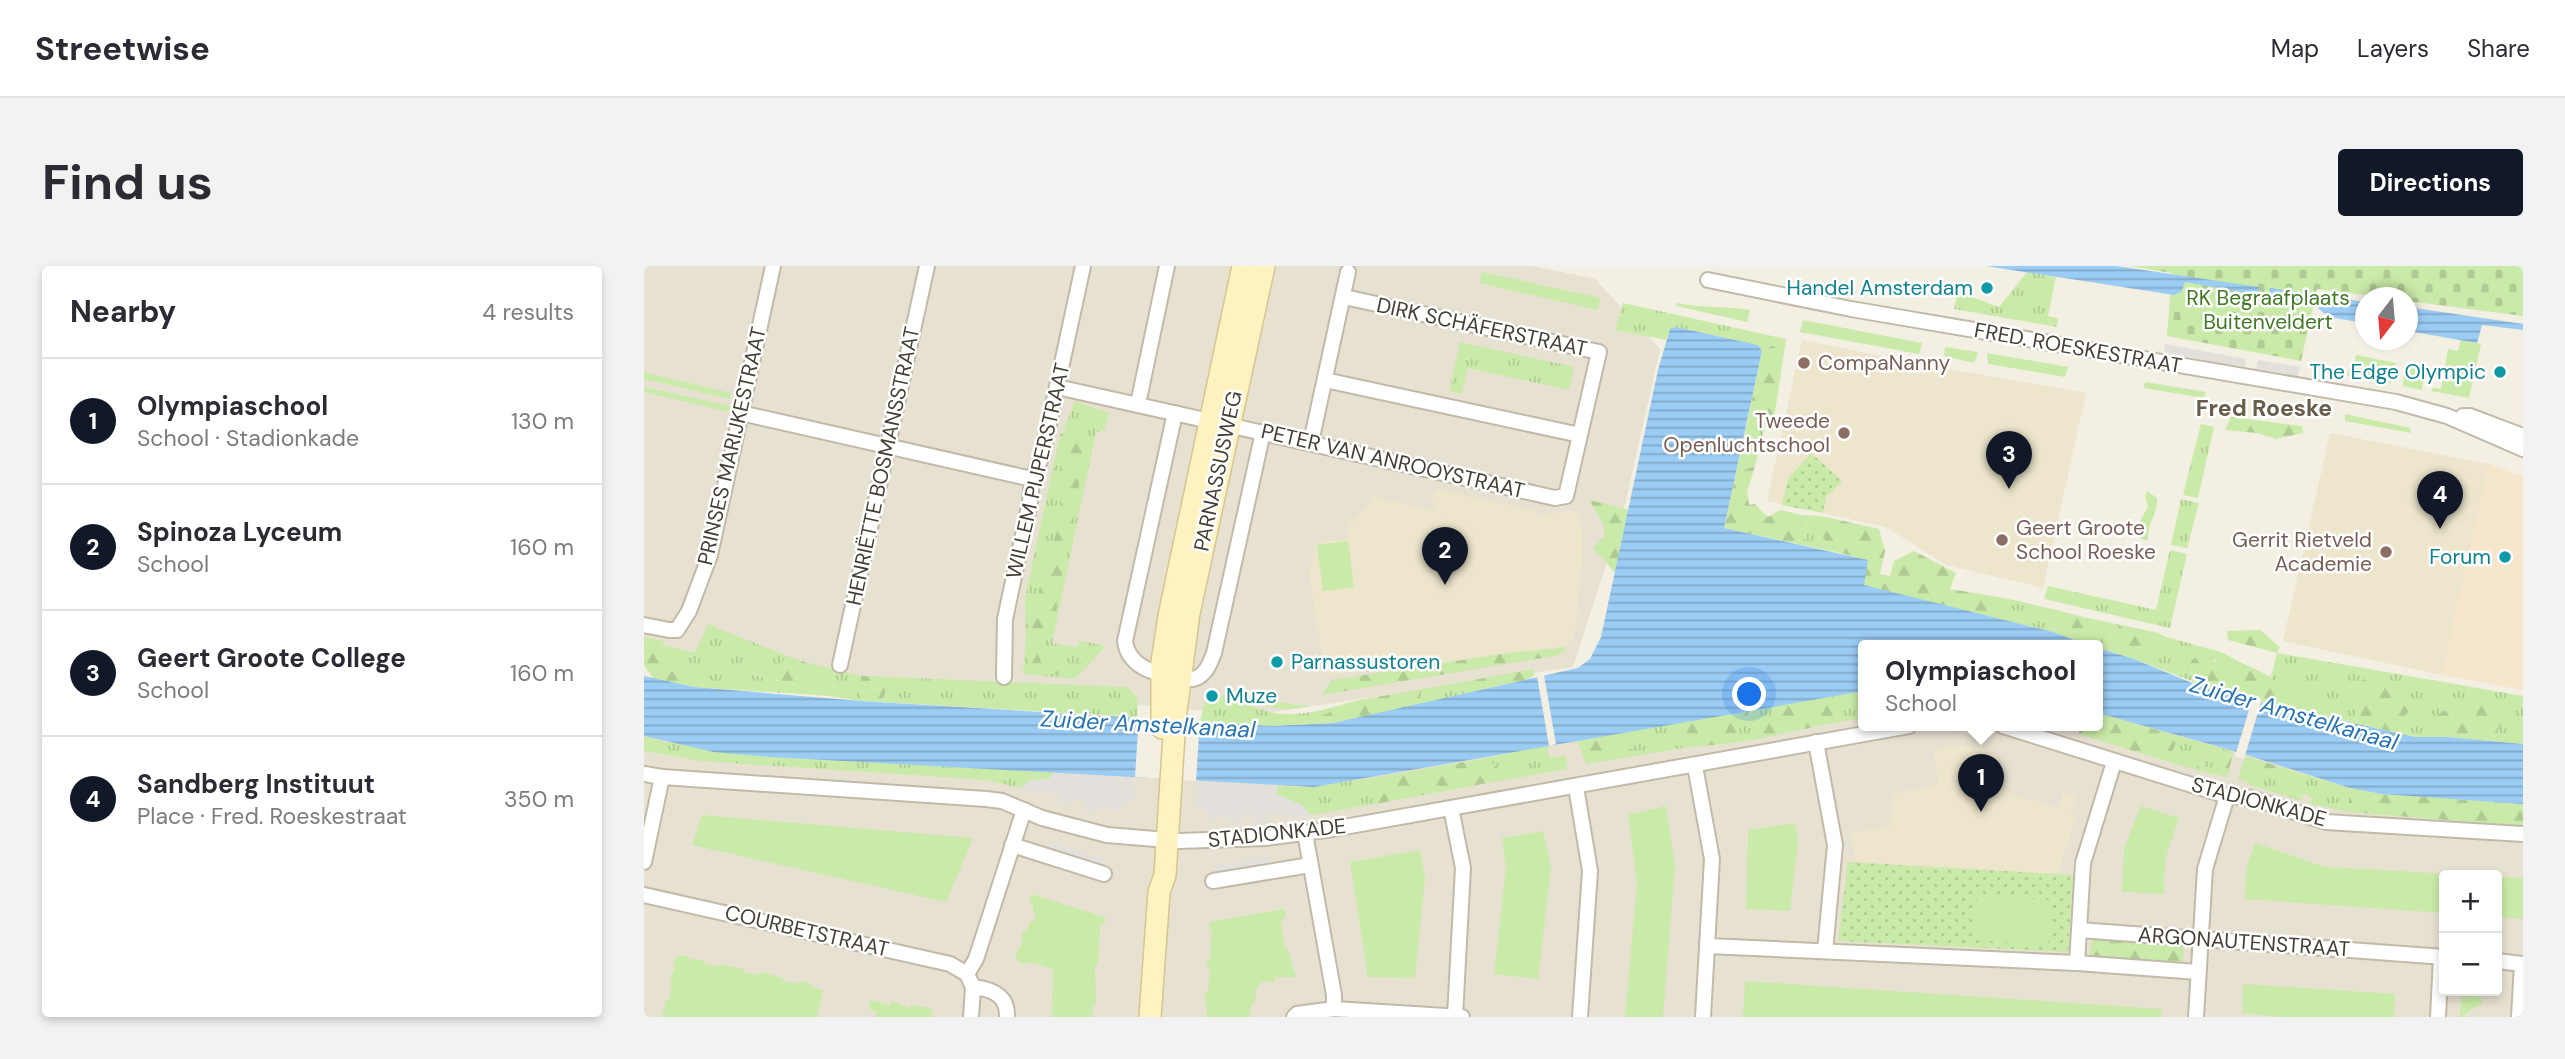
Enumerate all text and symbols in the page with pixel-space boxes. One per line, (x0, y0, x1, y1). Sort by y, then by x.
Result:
text: Streetwise (35, 27, 210, 70)
text: Map (2271, 33, 2319, 64)
text: Layers (2357, 33, 2429, 64)
text: Share (2467, 33, 2530, 64)
button: Directions (2338, 149, 2523, 216)
text: Find us (42, 150, 213, 214)
place label: Handel Amsterdam (1787, 274, 1973, 302)
marker: Handel Amsterdam (1979, 280, 1995, 296)
park label: RK Begraafplaats Buitenveldert (2186, 284, 2350, 336)
north arrow (2355, 287, 2418, 350)
street label: DIRK SCHÄFERSTRAAT (1374, 291, 1590, 363)
text: Nearby (70, 292, 176, 331)
text: 4 results (482, 297, 574, 327)
street label: FRED. ROESKESTRAAT (1972, 316, 2184, 380)
street label: PRINSES MARIJKESTRAAT (691, 324, 773, 568)
street label: HENRIËTTE BOSMANSSTRAAT (840, 324, 926, 608)
place label: CompaNanny (1818, 349, 1951, 377)
marker: CompaNanny (1796, 355, 1812, 371)
place label: The Edge Olympic (2309, 358, 2486, 386)
street label: WILLEM PIJPERSTRAAT (1000, 360, 1077, 582)
marker: The Edge Olympic (2492, 364, 2508, 380)
street label: PARNASSUSWEG (1187, 388, 1249, 554)
text: Olympiaschool (137, 389, 328, 423)
district label: Fred Roeske (2196, 393, 2332, 423)
text: 1 (89, 406, 97, 436)
text: 130 m (511, 406, 574, 436)
place label: Tweede Openluchtschool (1663, 407, 1830, 459)
street label: PETER VAN ANROOYSTRAAT (1258, 417, 1528, 505)
text: School · Stadionkade (137, 423, 359, 453)
marker: Tweede Openluchtschool (1836, 425, 1852, 441)
pin: 3 (1986, 431, 2032, 489)
pin: 4 (2417, 471, 2463, 529)
place label: Geert Groote School Roeske (2016, 514, 2156, 566)
text: Spinoza Lyceum (137, 515, 342, 549)
place label: Gerrit Rietveld Academie (2232, 526, 2372, 578)
pin: 2 (1422, 527, 1468, 585)
text: 2 (86, 532, 100, 562)
text: 160 m (510, 532, 574, 562)
marker: Geert Groote School Roeske (1994, 532, 2010, 548)
place label: Forum (2429, 543, 2491, 571)
marker: Gerrit Rietveld Academie (2378, 544, 2394, 560)
text: School (137, 549, 209, 579)
marker: Forum (2497, 549, 2513, 565)
popup (1858, 640, 2103, 731)
text: Geert Groote College (137, 641, 406, 675)
place label: Parnassustoren (1291, 648, 1440, 676)
marker: Parnassustoren (1269, 654, 1285, 670)
text: Olympiaschool (1885, 654, 2076, 688)
text: 3 (86, 658, 100, 688)
text: 160 m (510, 658, 574, 688)
water label: Zuider Amstelkanaal (2187, 669, 2402, 757)
text: School (137, 675, 209, 705)
your location (1732, 677, 1766, 711)
place label: Muze (1226, 682, 1277, 710)
marker: Muze (1204, 688, 1220, 704)
text: School (1885, 688, 1957, 718)
water label: Zuider Amstelkanaal (1040, 703, 1257, 745)
pin: 1 (1958, 754, 2004, 812)
text: Sandberg Instituut (137, 767, 375, 801)
street label: STADIONKADE (2188, 771, 2330, 833)
text: 4 (86, 784, 100, 814)
text: 350 m (504, 784, 574, 814)
text: Place · Fred. Roeskestraat (137, 801, 407, 831)
street label: STADIONKADE (1207, 812, 1347, 854)
map controls (2439, 870, 2502, 996)
button: + (2439, 870, 2502, 933)
street label: COURBETSTRAAT (722, 899, 892, 964)
street label: ARGONAUTENSTRAAT (2137, 921, 2351, 963)
button: − (2439, 933, 2502, 996)

